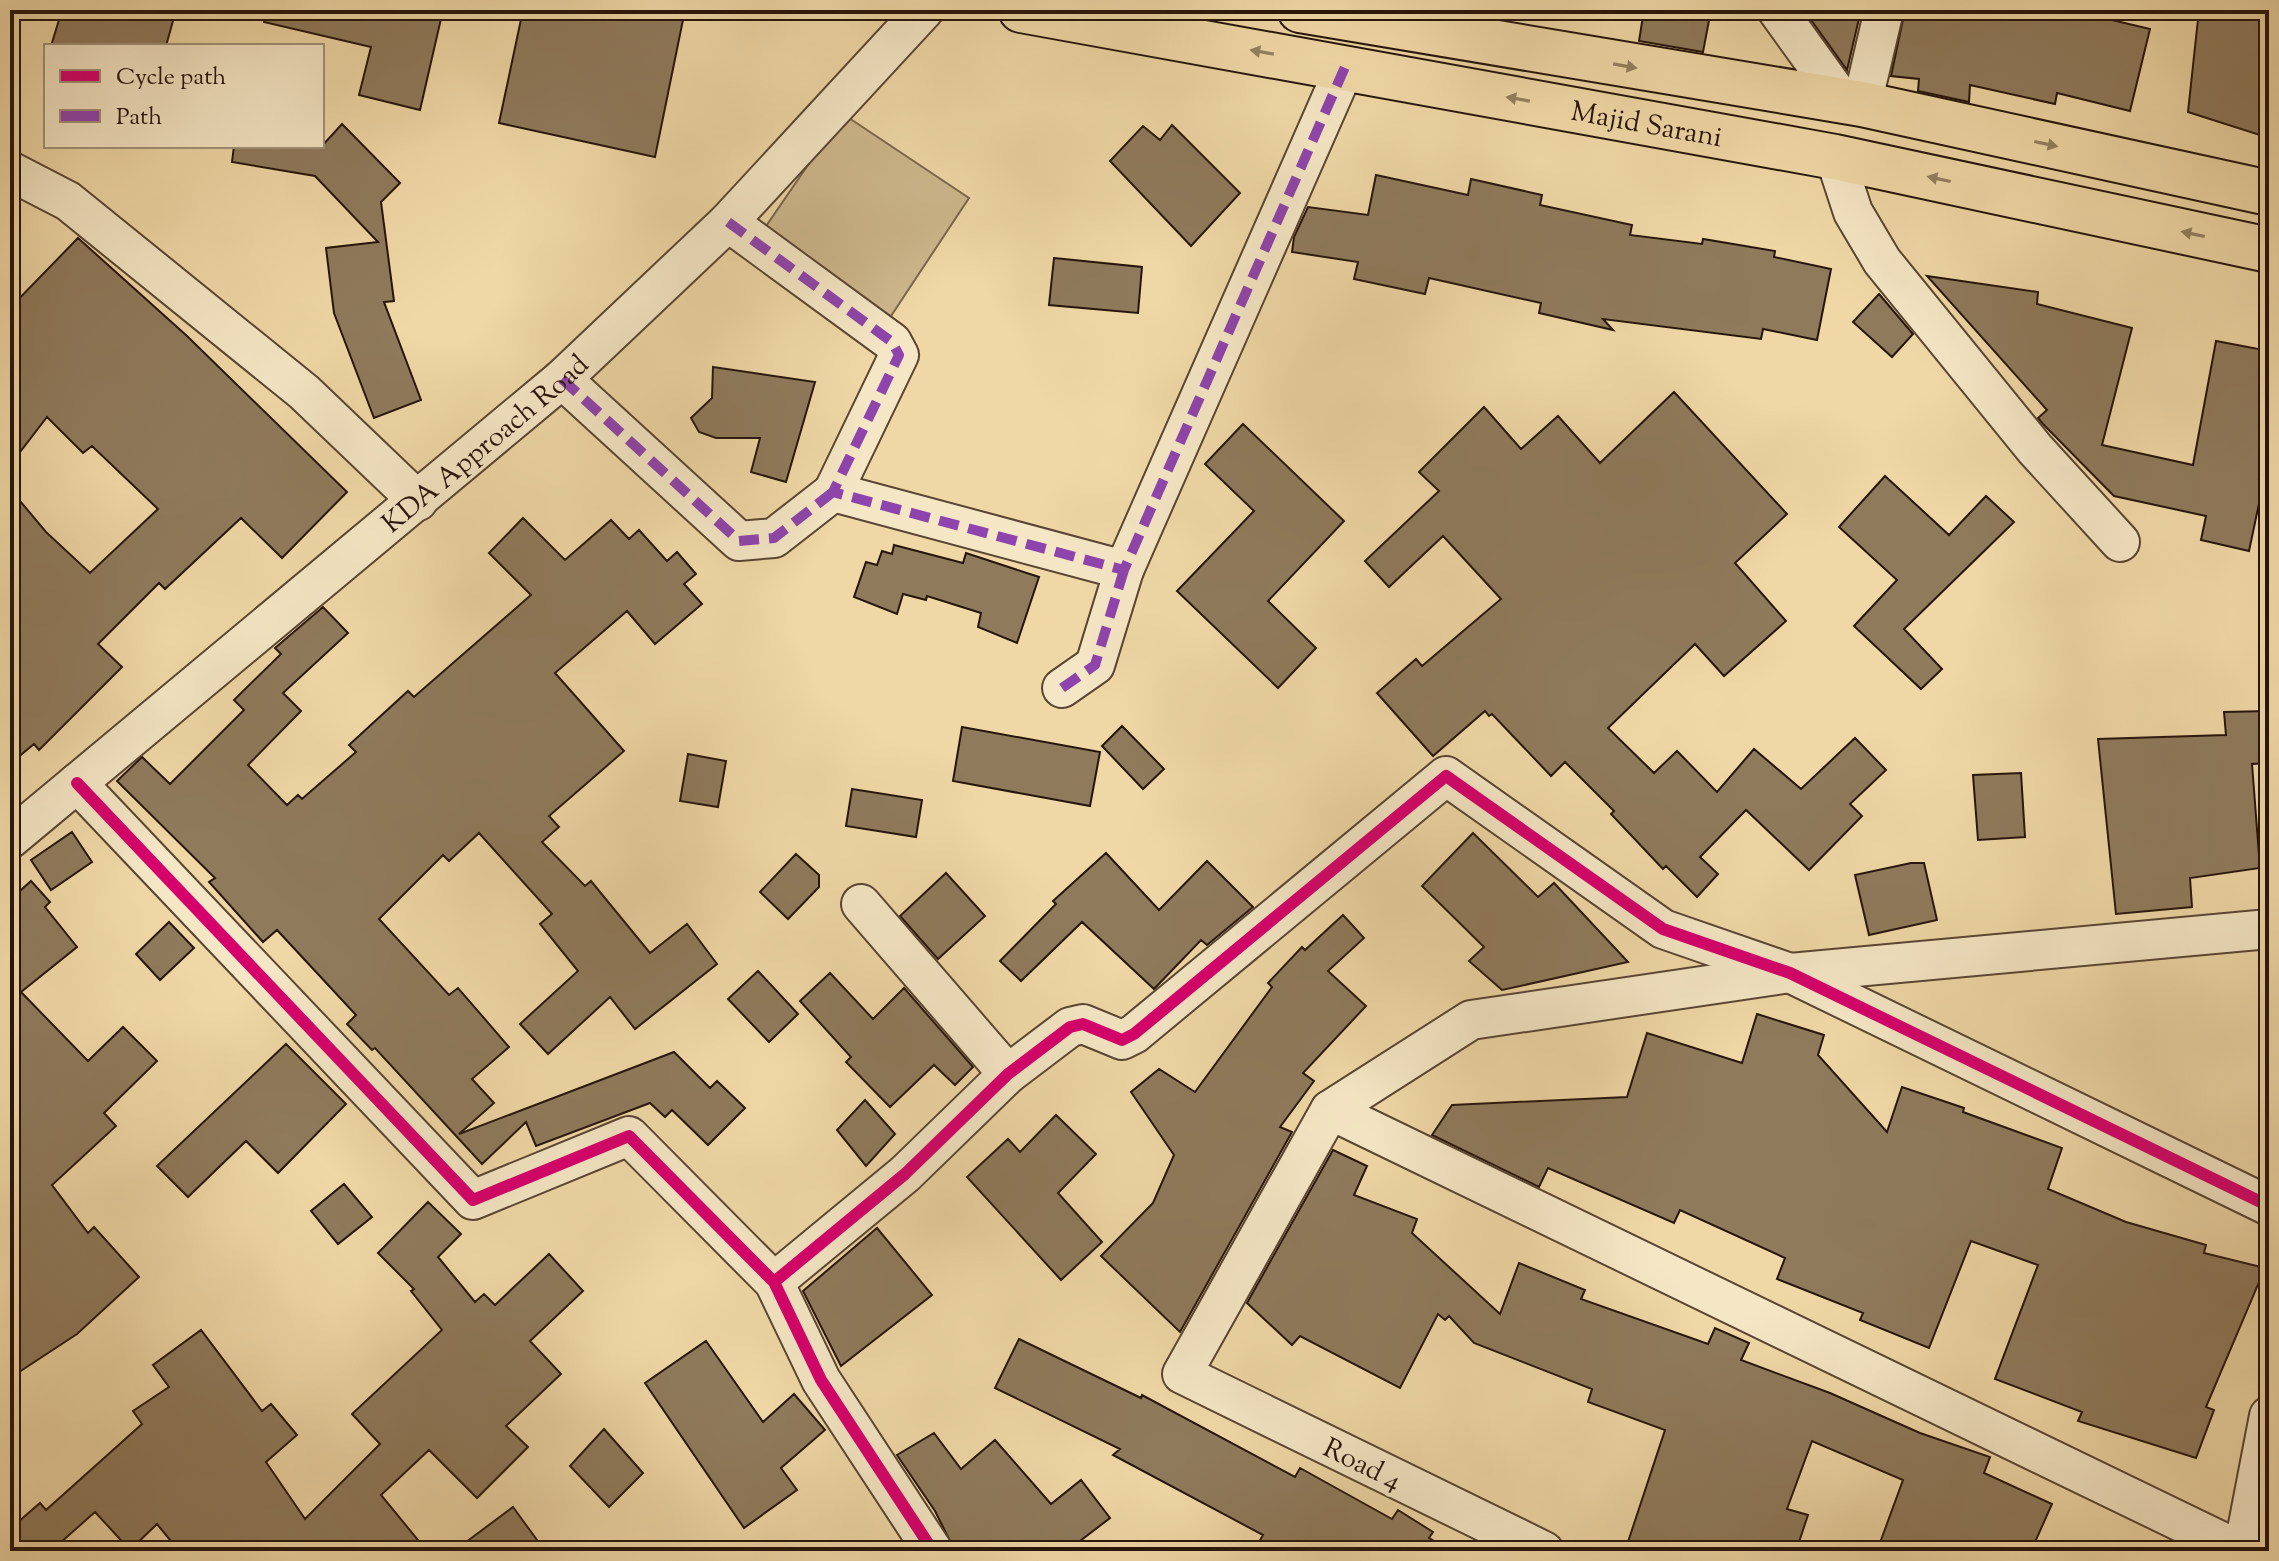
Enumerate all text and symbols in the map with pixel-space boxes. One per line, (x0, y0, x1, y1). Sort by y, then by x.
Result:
legend (44, 44, 324, 148)
one-way arrow (1250, 46, 1275, 58)
one-way arrow (1613, 60, 1638, 72)
text: Cycle path (116, 61, 226, 95)
one-way arrow (1505, 93, 1530, 105)
street label: Majid Sarani (1568, 93, 1725, 159)
text: Path (116, 101, 162, 135)
one-way arrow (2033, 138, 2058, 151)
one-way arrow (1926, 172, 1951, 185)
one-way arrow (2180, 227, 2205, 240)
street label: KDA Approach Road (374, 346, 599, 544)
street label: Road 4 (1316, 1430, 1408, 1502)

